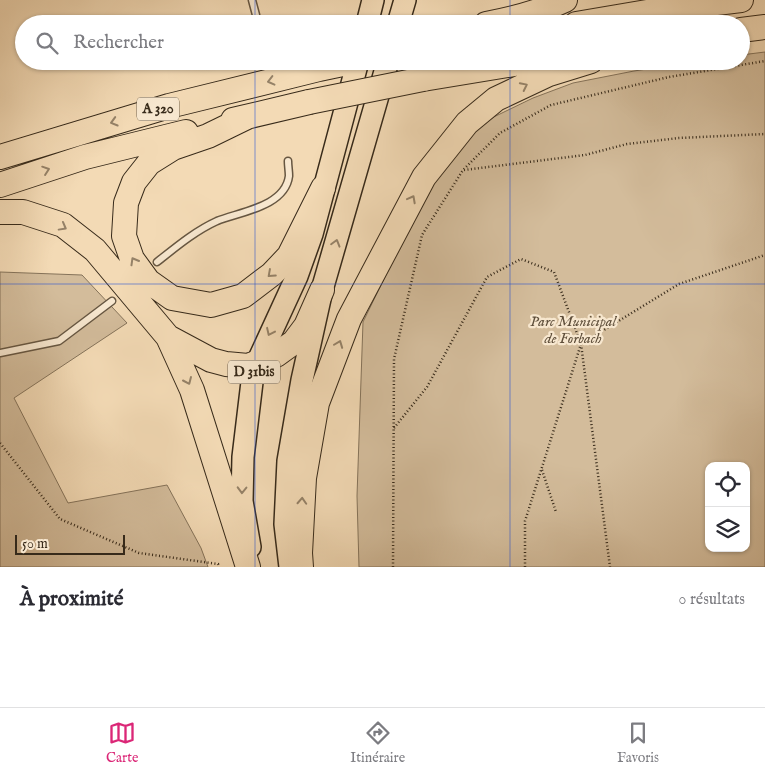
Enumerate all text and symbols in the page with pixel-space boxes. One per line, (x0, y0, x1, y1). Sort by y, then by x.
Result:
search box (15, 15, 750, 70)
icon: search (33, 29, 61, 57)
text: Rechercher (73, 31, 164, 55)
one-way arrow (267, 75, 276, 86)
one-way arrow (519, 82, 528, 92)
road number: A 320 (137, 98, 179, 120)
one-way arrow (111, 117, 119, 127)
one-way arrow (42, 166, 50, 176)
one-way arrow (406, 195, 416, 204)
one-way arrow (58, 221, 67, 231)
one-way arrow (330, 240, 340, 248)
one-way arrow (131, 257, 141, 266)
one-way arrow (267, 268, 276, 277)
park label: Parc Municipal de Forbach (530, 312, 617, 348)
one-way arrow (266, 327, 277, 336)
one-way arrow (333, 340, 343, 348)
road number: D 31bis (228, 361, 280, 384)
one-way arrow (181, 376, 192, 385)
map controls (705, 462, 750, 552)
button: locate (705, 462, 750, 507)
one-way arrow (237, 487, 247, 495)
one-way arrow (297, 497, 308, 505)
button: layers (705, 507, 750, 552)
scale bar (15, 532, 125, 555)
text: 50 m (22, 535, 48, 553)
text: À proximité (20, 586, 123, 613)
text: 0 résultats (679, 590, 745, 610)
tab: Carte (106, 719, 138, 767)
tab: Itinéraire (350, 719, 405, 767)
tab: Favoris (617, 719, 659, 767)

